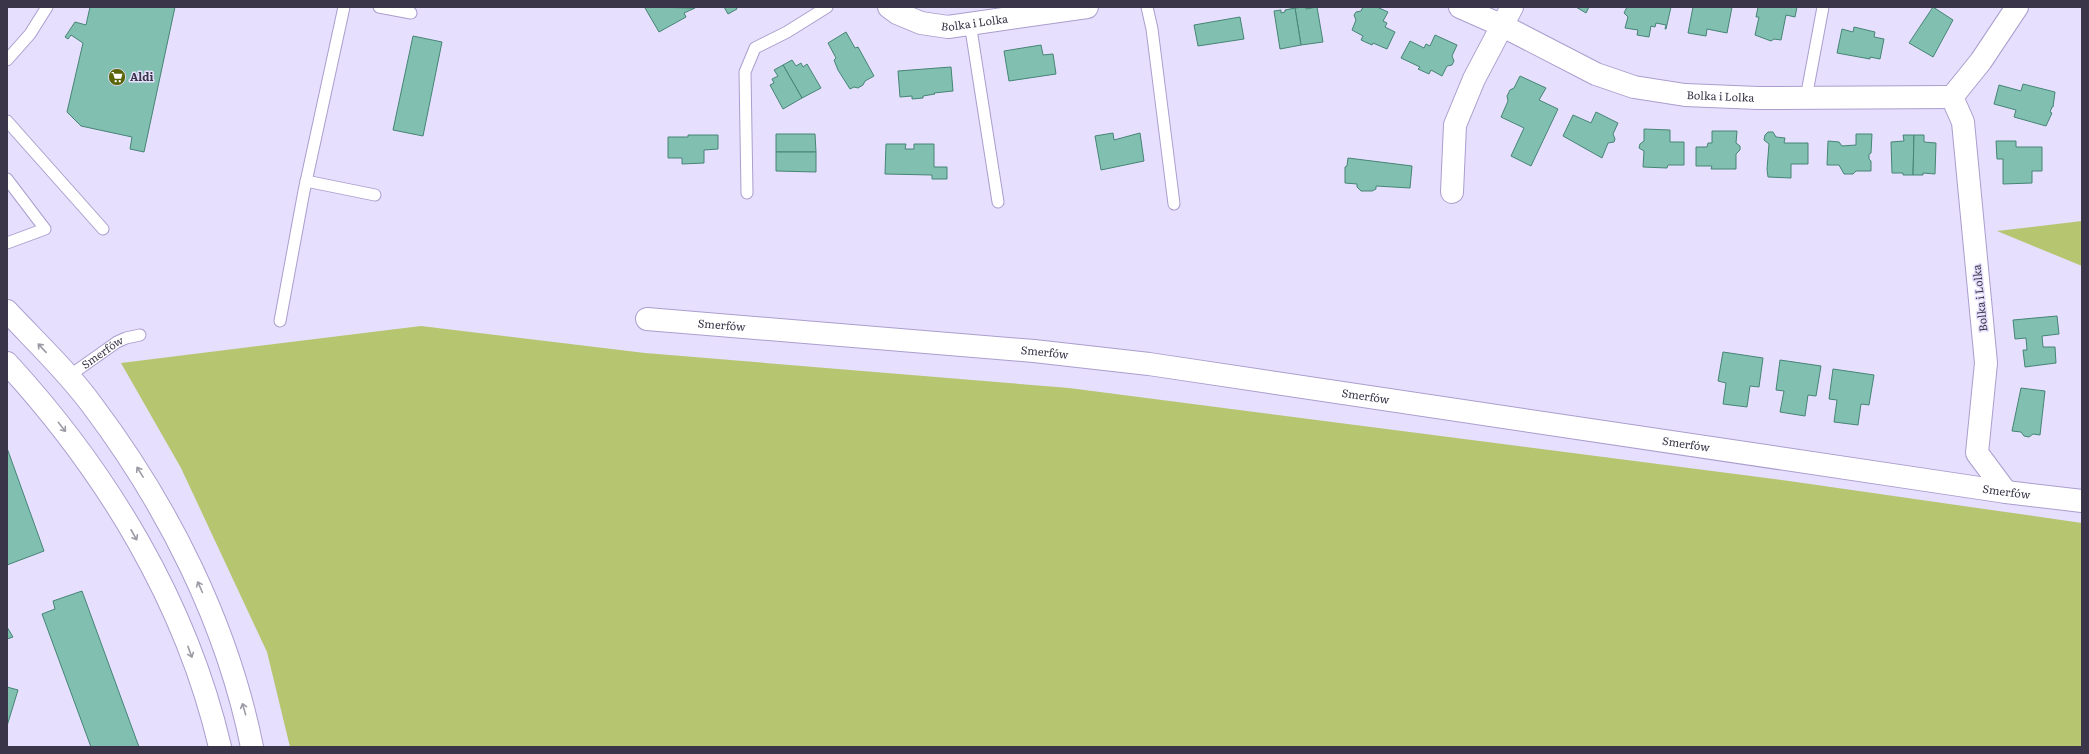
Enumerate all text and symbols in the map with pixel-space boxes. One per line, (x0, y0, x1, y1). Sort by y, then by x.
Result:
street label: Bolka i Lolka (940, 9, 1009, 34)
supermarket icon: Aldi (107, 67, 127, 87)
place label: Aldi (130, 68, 154, 84)
street label: Bolka i Lolka (1686, 86, 1755, 105)
street label: Bolka i Lolka (1968, 264, 1990, 333)
street label: Smerfów (697, 314, 747, 334)
street label: Smerfów (78, 331, 126, 372)
street label: Smerfów (1020, 341, 1070, 362)
one-way arrow (37, 343, 47, 353)
street label: Smerfów (1341, 384, 1391, 407)
one-way arrow (58, 422, 66, 433)
street label: Smerfów (1661, 432, 1712, 455)
one-way arrow (135, 466, 143, 478)
street label: Smerfów (1982, 480, 2032, 502)
one-way arrow (131, 529, 139, 541)
one-way arrow (195, 581, 203, 593)
one-way arrow (187, 646, 195, 658)
one-way arrow (240, 703, 247, 716)

